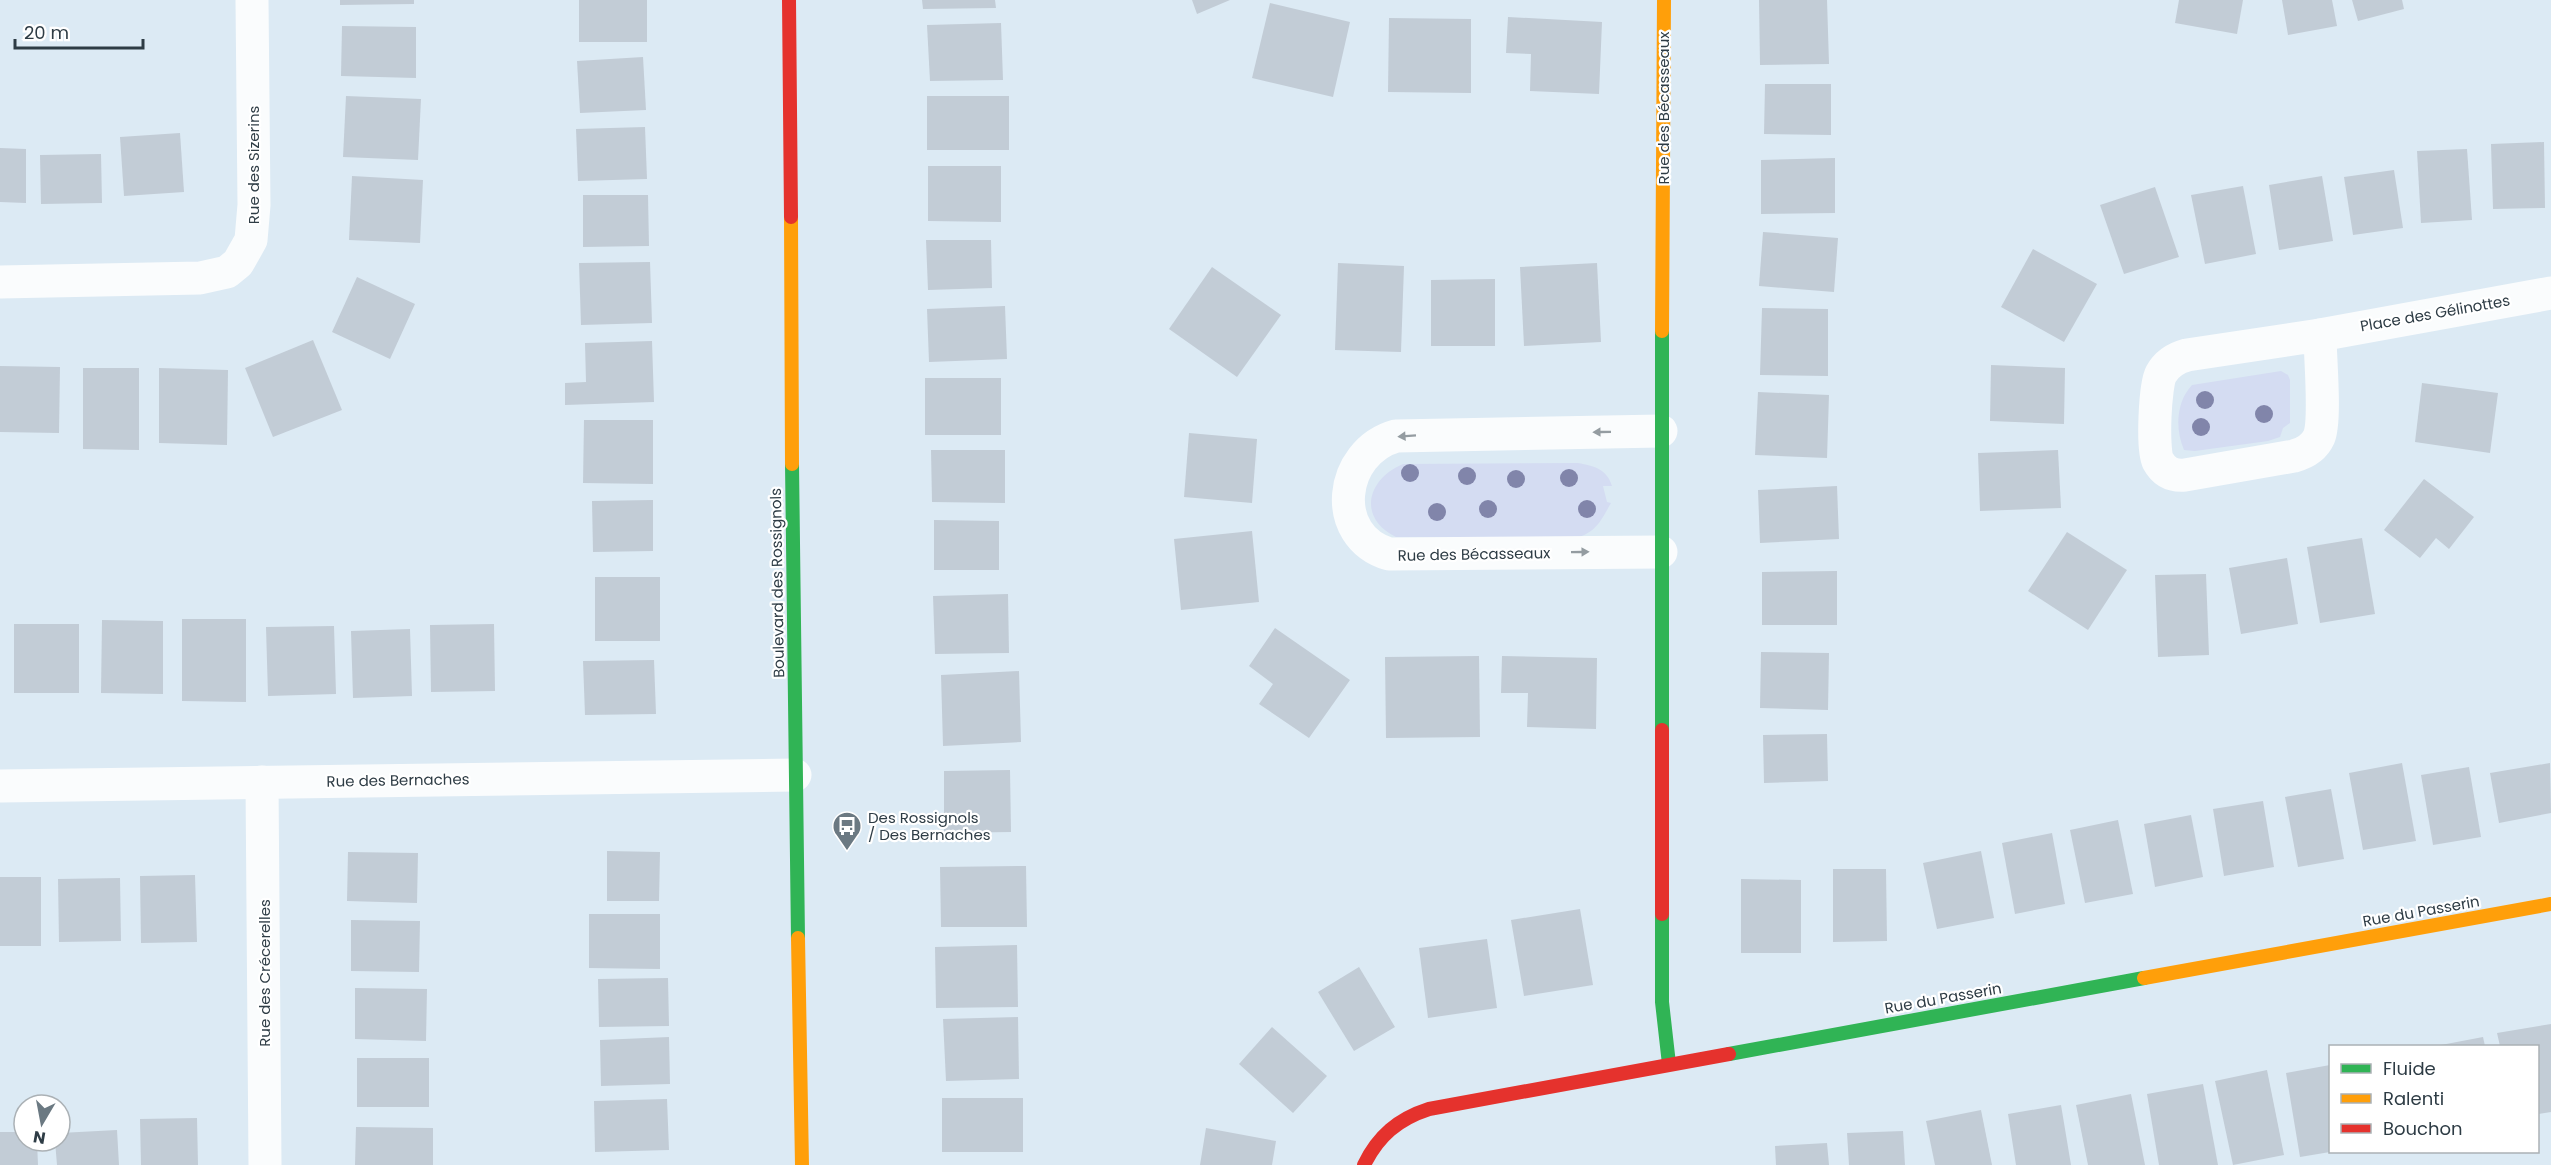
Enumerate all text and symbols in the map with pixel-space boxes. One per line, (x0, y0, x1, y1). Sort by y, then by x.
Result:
scale bar (15, 12, 142, 50)
text: 20 m (24, 20, 69, 45)
street label: Rue des Bécasseaux (1653, 32, 1674, 184)
street label: Rue des Sizerins (243, 106, 264, 224)
street label: Place des Gélinottes (2358, 289, 2512, 337)
one-way arrow (1593, 427, 1612, 437)
one-way arrow (1398, 431, 1417, 440)
street label: Boulevard des Rossignols (765, 488, 789, 678)
street label: Rue des Bécasseaux (1397, 542, 1551, 566)
one-way arrow (1571, 548, 1590, 557)
street label: Rue des Bernaches (326, 768, 470, 792)
place label: Des Rossignols / Des Bernaches (868, 807, 991, 845)
bus stop icon: Des Rossignols / Des Bernaches (831, 810, 863, 852)
street label: Rue du Passerin (2361, 890, 2481, 932)
street label: Rue des Crécerelles (254, 899, 275, 1047)
street label: Rue du Passerin (1883, 977, 2003, 1019)
legend (2329, 1045, 2539, 1153)
text: Fluide (2383, 1056, 2436, 1081)
text: Ralenti (2383, 1086, 2444, 1111)
north arrow (12, 1093, 72, 1153)
text: Bouchon (2383, 1116, 2463, 1141)
text: N (32, 1125, 47, 1150)

